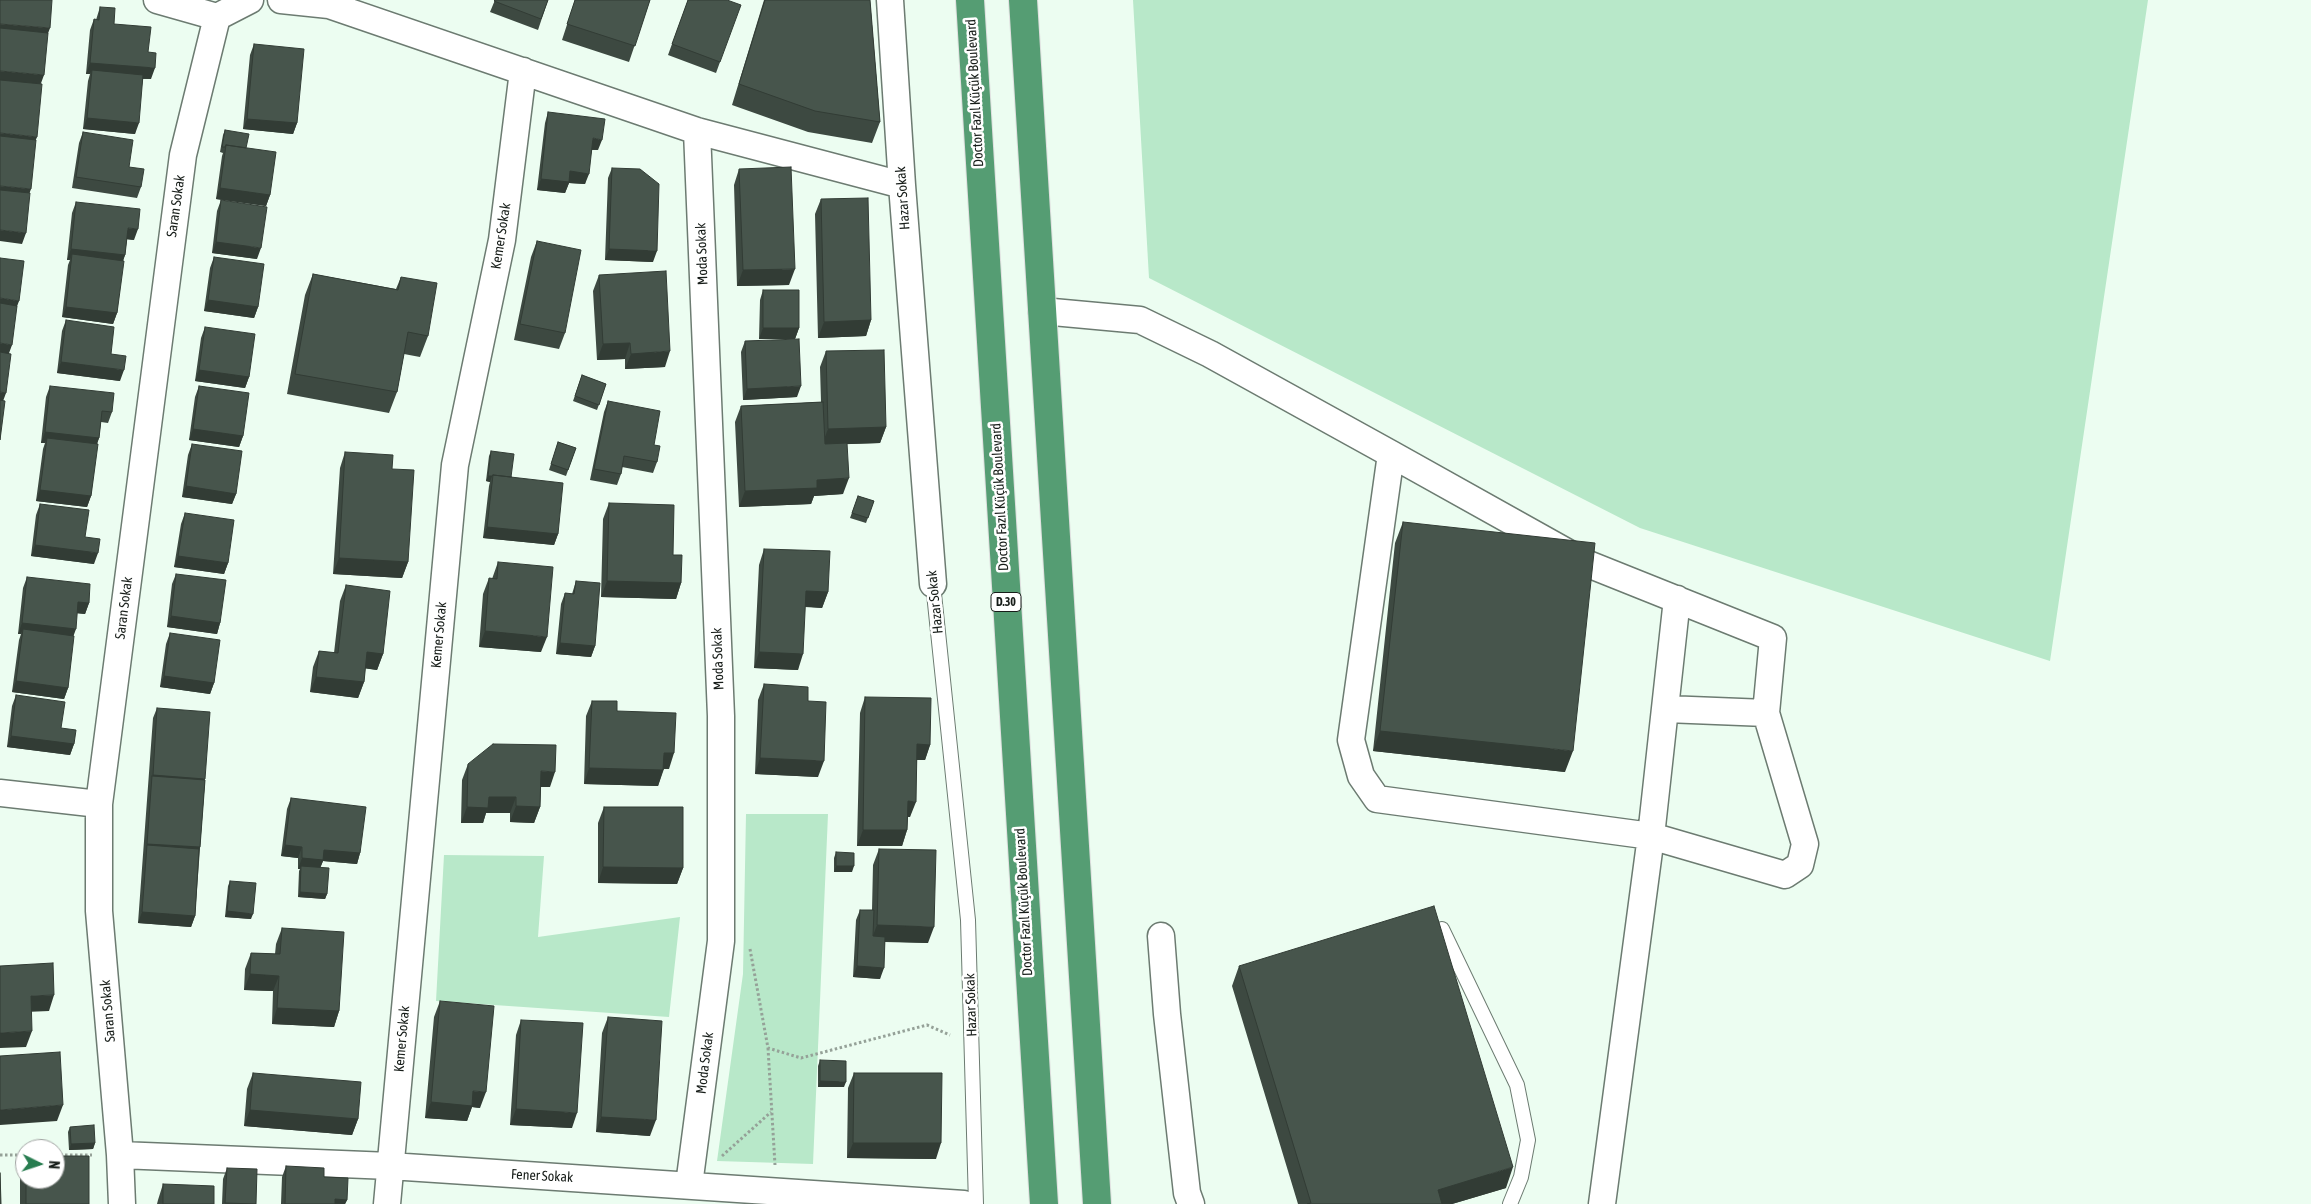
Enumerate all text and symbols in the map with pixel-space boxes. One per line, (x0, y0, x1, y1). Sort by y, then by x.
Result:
street label: Doctor Fazıl Küçük Boulevard (963, 19, 987, 167)
street label: Hazar Sokak (892, 166, 914, 230)
street label: Saran Sokak (163, 174, 189, 238)
street label: Kemer Sokak (487, 202, 515, 270)
street label: Moda Sokak (693, 223, 711, 285)
street label: Doctor Fazıl Küçük Boulevard (988, 423, 1012, 571)
street label: Hazar Sokak (923, 570, 947, 634)
street label: Saran Sokak (112, 576, 136, 640)
road number: D.30 (991, 592, 1021, 612)
street label: Kemer Sokak (428, 601, 450, 669)
street label: Moda Sokak (709, 628, 727, 690)
street label: Doctor Fazıl Küçük Boulevard (1012, 828, 1036, 976)
street label: Hazar Sokak (961, 973, 981, 1037)
street label: Saran Sokak (97, 979, 119, 1043)
street label: Kemer Sokak (391, 1005, 413, 1073)
street label: Moda Sokak (693, 1031, 717, 1095)
north arrow (15, 1139, 65, 1189)
text: N (46, 1160, 62, 1170)
street label: Fener Sokak (511, 1166, 573, 1186)

